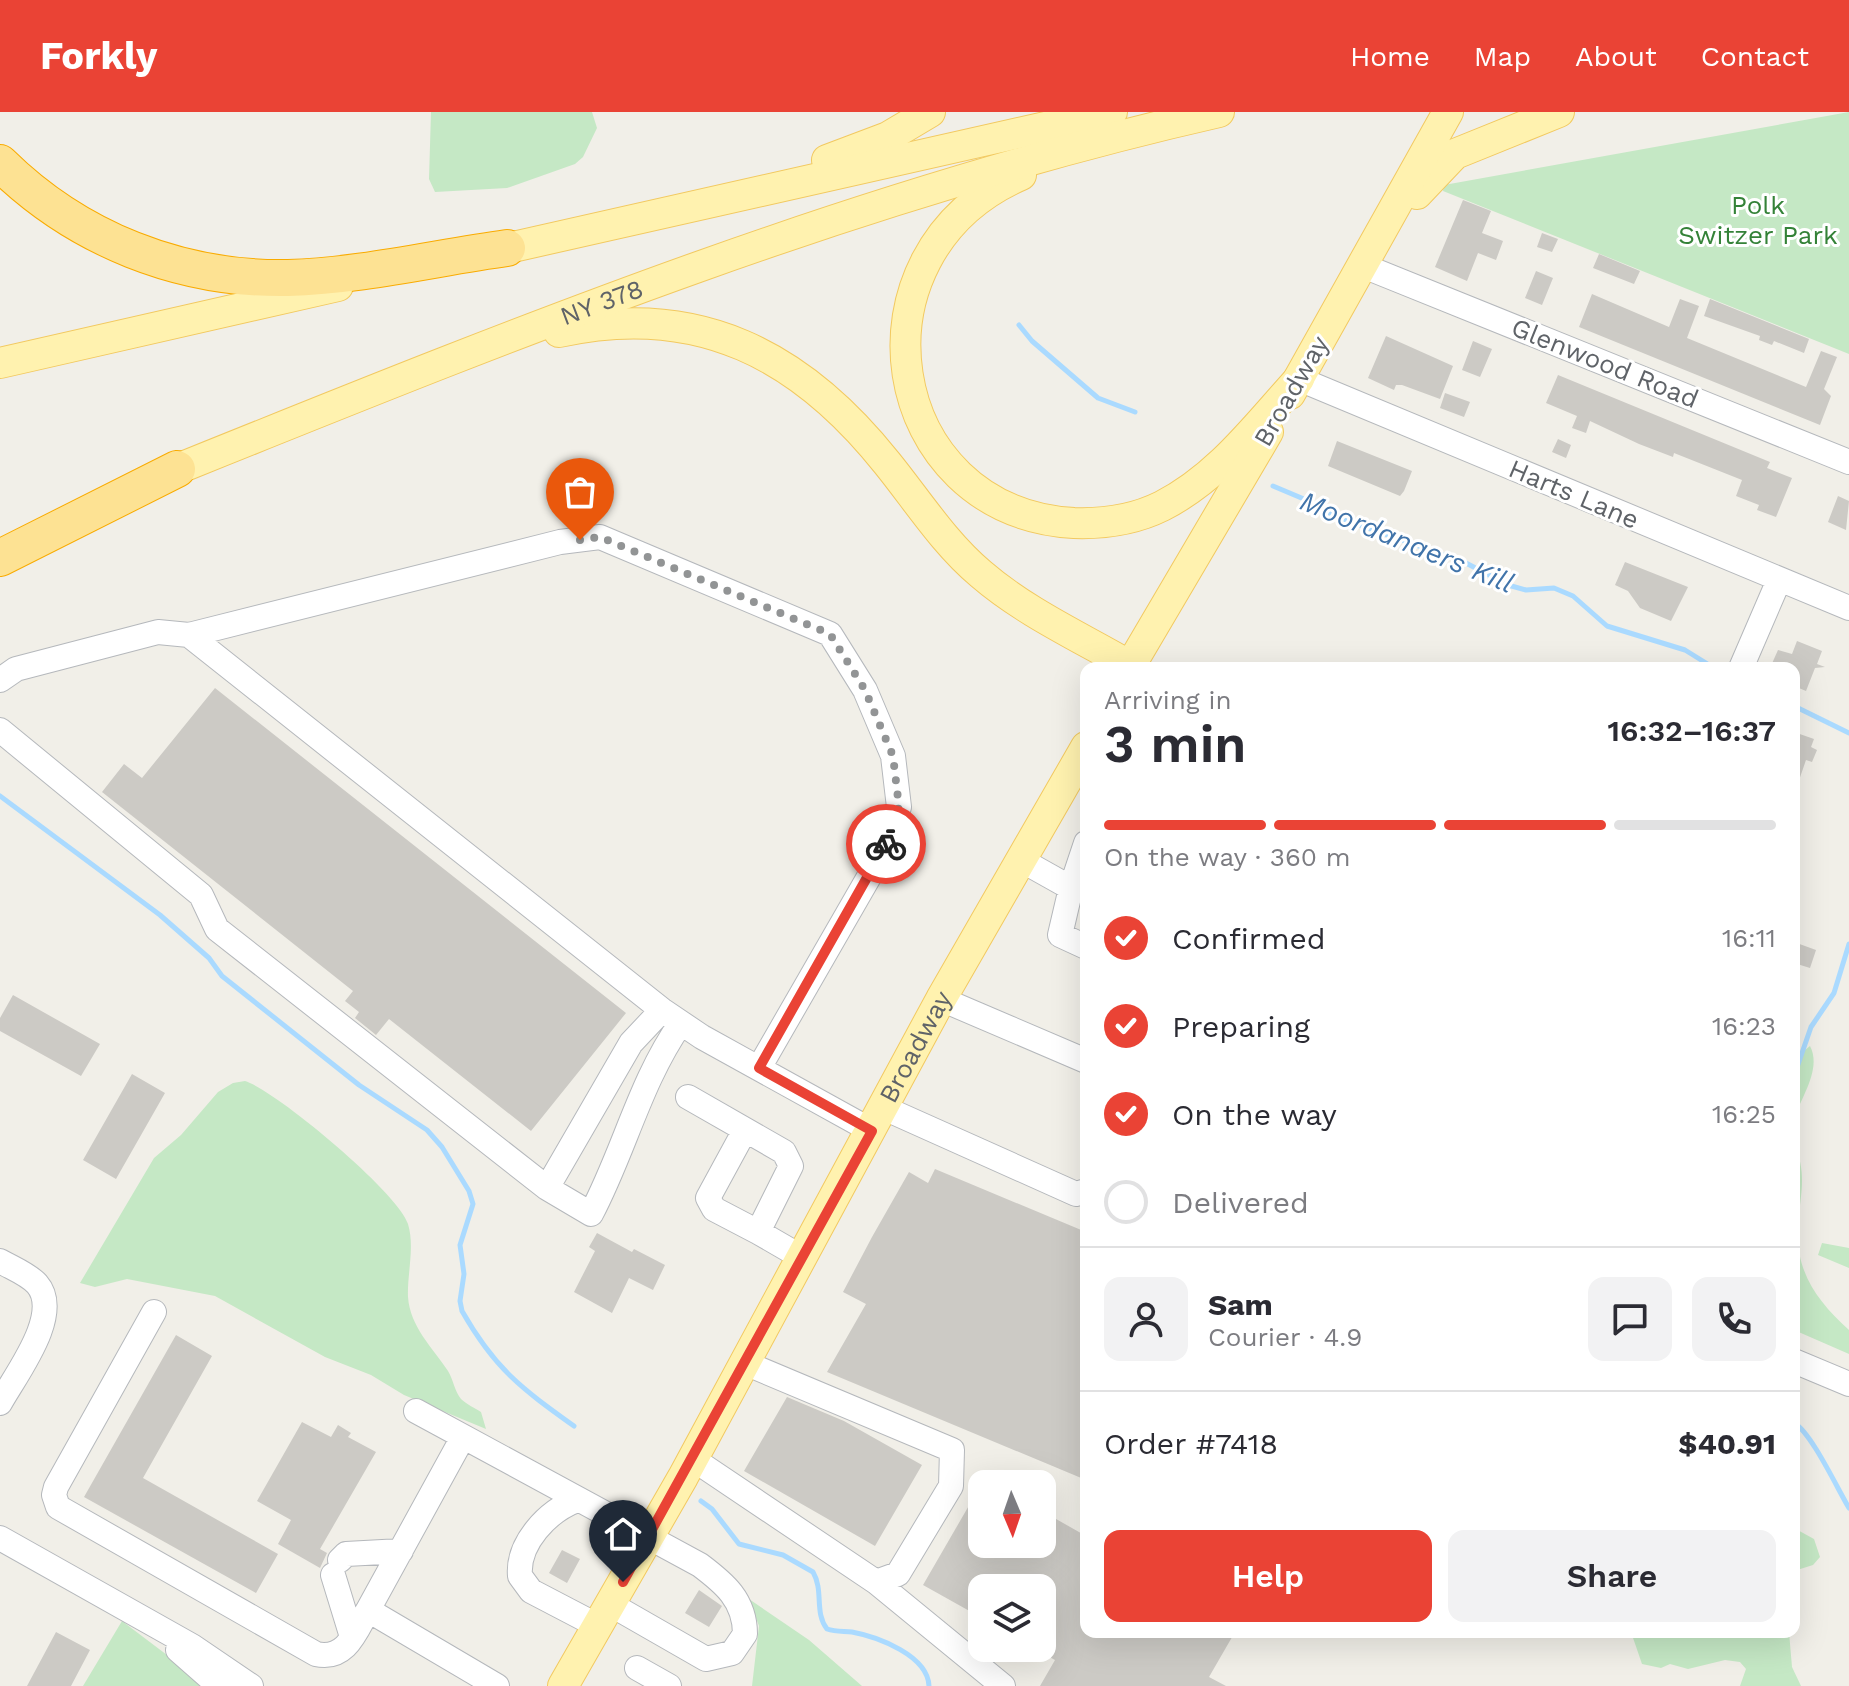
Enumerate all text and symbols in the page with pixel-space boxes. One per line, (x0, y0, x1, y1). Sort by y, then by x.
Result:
text: Forkly (40, 34, 157, 78)
text: Home (1350, 40, 1430, 73)
text: Map (1474, 40, 1531, 73)
text: About (1575, 40, 1657, 73)
text: Contact (1701, 40, 1809, 73)
park label: Polk Switzer Park (1678, 190, 1838, 250)
street label: NY 378 (556, 273, 647, 331)
street label: Glenwood Road (1507, 312, 1703, 414)
street label: Broadway (1247, 330, 1335, 452)
street label: Harts Lane (1504, 453, 1644, 535)
pin (546, 458, 614, 540)
icon: bag (558, 470, 602, 514)
water label: Moordanaers Kill (1295, 484, 1519, 600)
text: Arriving in (1104, 685, 1232, 715)
text: 16:32–16:37 (1608, 713, 1776, 748)
text: 3 min (1104, 714, 1247, 775)
courier (846, 804, 926, 884)
icon: bike (864, 822, 908, 866)
text: On the way · 360 m (1104, 842, 1351, 872)
icon: check (1104, 916, 1148, 960)
text: Confirmed (1172, 921, 1326, 956)
text: 16:11 (1722, 923, 1776, 953)
street label: Broadway (873, 985, 958, 1108)
icon: check (1104, 1004, 1148, 1048)
text: Preparing (1172, 1009, 1310, 1044)
text: 16:23 (1712, 1011, 1776, 1041)
icon: check (1104, 1092, 1148, 1136)
text: On the way (1172, 1097, 1337, 1132)
text: 16:25 (1712, 1099, 1776, 1129)
text: Delivered (1172, 1185, 1309, 1220)
button: person (1104, 1277, 1188, 1361)
button: chat (1588, 1277, 1672, 1361)
button: phone (1692, 1277, 1776, 1361)
text: Sam (1208, 1287, 1273, 1322)
text: Courier · 4.9 (1208, 1322, 1362, 1352)
text: Order #7418 (1104, 1426, 1278, 1461)
text: $40.91 (1678, 1426, 1776, 1461)
north arrow (968, 1470, 1056, 1558)
map controls (968, 1470, 1056, 1662)
pin (589, 1500, 657, 1582)
icon: home (601, 1512, 645, 1556)
button: Help (1104, 1530, 1432, 1622)
button: Share (1448, 1530, 1776, 1622)
button: layers (968, 1574, 1056, 1662)

